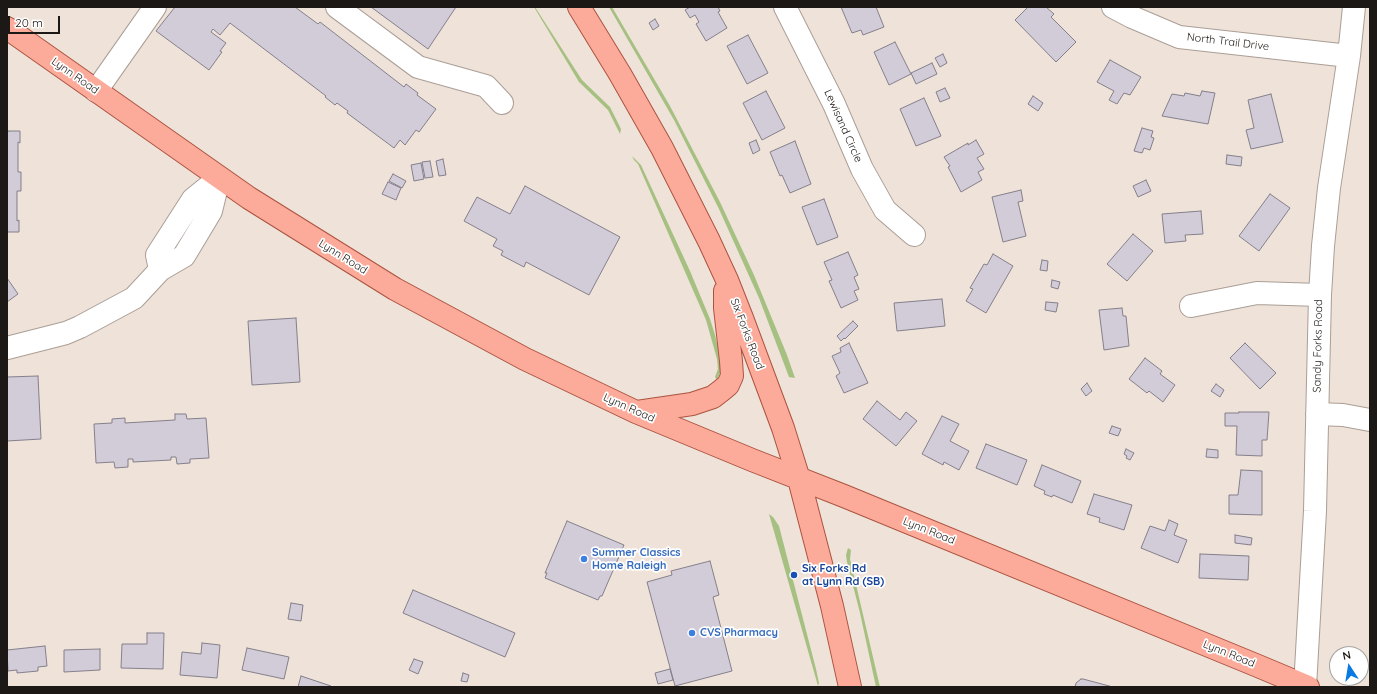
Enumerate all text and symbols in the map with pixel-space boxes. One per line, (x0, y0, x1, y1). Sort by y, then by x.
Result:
scale bar (10, 8, 62, 34)
text: 20 m (15, 15, 43, 30)
street label: North Trail Drive (1186, 30, 1270, 54)
street label: Lynn Road (49, 55, 101, 97)
street label: Lewisand Circle (821, 87, 865, 165)
street label: Lynn Road (316, 237, 370, 277)
street label: Six Forks Road (727, 297, 767, 371)
street label: Sandy Forks Road (1311, 299, 1325, 393)
street label: Lynn Road (601, 391, 657, 425)
street label: Lynn Road (901, 515, 957, 547)
place label: Summer Classics Home Raleigh (592, 546, 681, 572)
marker: Summer Classics Home Raleigh (579, 554, 589, 564)
place label: Six Forks Rd at Lynn Rd (SB) (802, 562, 884, 588)
marker: Six Forks Rd at Lynn Rd (SB) (789, 570, 799, 580)
place label: CVS Pharmacy (700, 626, 778, 640)
marker: CVS Pharmacy (687, 628, 697, 638)
street label: Lynn Road (1201, 638, 1257, 670)
north arrow (1329, 646, 1369, 686)
text: N (1341, 648, 1352, 663)

